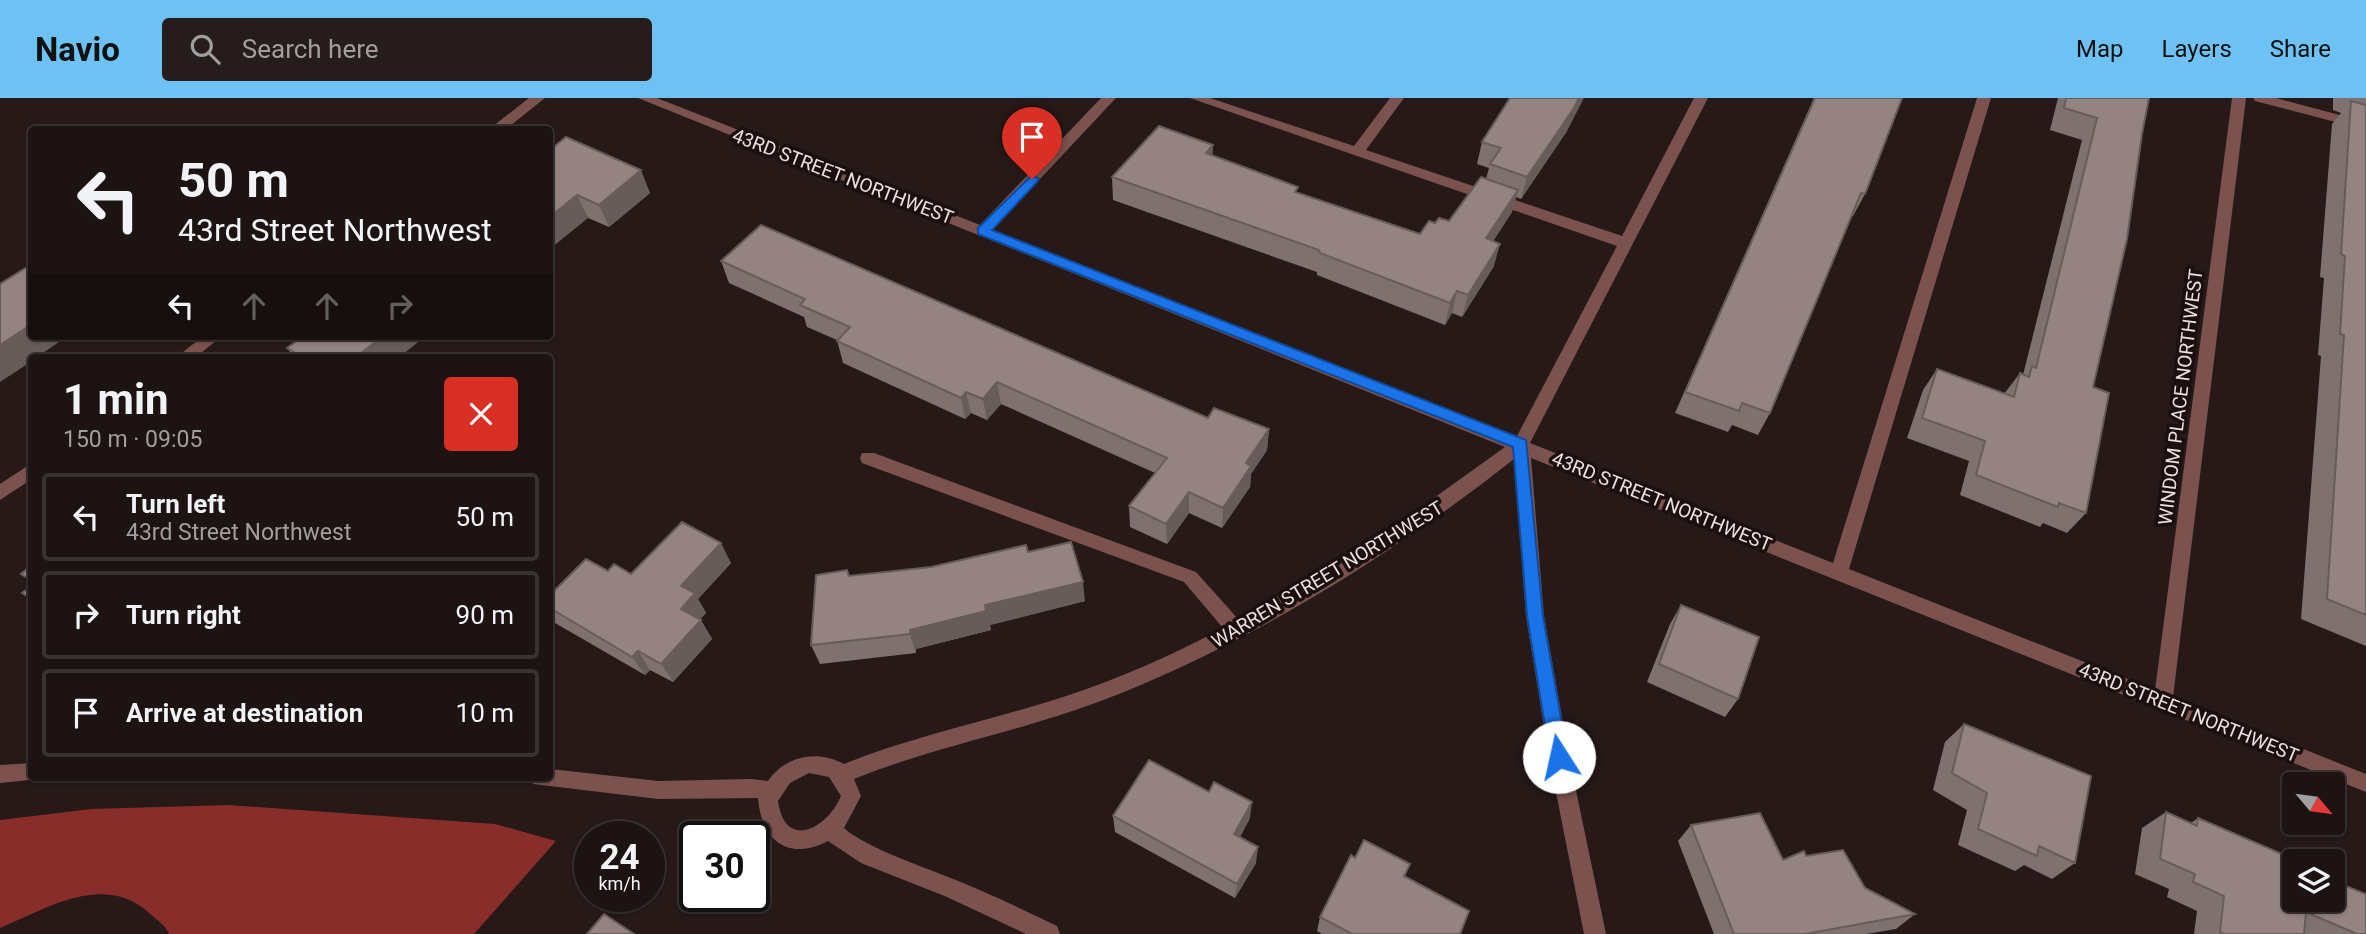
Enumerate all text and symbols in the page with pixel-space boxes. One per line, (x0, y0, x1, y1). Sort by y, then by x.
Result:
search box (162, 18, 652, 81)
text: Navio (35, 30, 120, 69)
icon: search (186, 30, 224, 68)
text: Search here (242, 34, 379, 64)
text: Map (2076, 35, 2124, 63)
text: Layers (2162, 35, 2232, 63)
text: Share (2270, 35, 2331, 63)
pin (1002, 107, 1062, 179)
icon: arrive (1013, 118, 1051, 156)
street label: 43RD STREET NORTHWEST (729, 124, 957, 229)
text: 50 m (178, 152, 289, 209)
icon: left (63, 154, 154, 245)
text: 43rd Street Northwest (178, 211, 492, 249)
street label: WINDOM PLACE NORTHWEST (2153, 268, 2208, 526)
icon: left (162, 287, 200, 325)
icon: ahead (235, 287, 273, 325)
icon: ahead (308, 287, 346, 325)
icon: right (381, 287, 419, 325)
text: 1 min (63, 375, 169, 424)
button: close (444, 377, 518, 451)
text: 150 m · 09:05 (63, 426, 202, 453)
street label: 43RD STREET NORTHWEST (1549, 447, 1775, 556)
text: Turn left (126, 489, 225, 519)
street label: WARREN STREET NORTHWEST (1207, 496, 1447, 653)
icon: left (67, 498, 105, 536)
text: 50 m (456, 502, 514, 532)
text: 43rd Street Northwest (126, 519, 351, 546)
icon: right (67, 596, 105, 634)
text: Turn right (126, 600, 241, 630)
text: 90 m (456, 600, 514, 630)
street label: 43RD STREET NORTHWEST (2076, 658, 2302, 767)
icon: arrive (67, 694, 105, 732)
text: Arrive at destination (126, 698, 363, 728)
text: 10 m (456, 698, 514, 728)
position arrow (1522, 720, 1596, 794)
north arrow (2282, 772, 2345, 835)
map controls (2282, 772, 2345, 912)
speed limit sign: 30 (679, 821, 770, 912)
text: 24 (599, 837, 640, 878)
button: layers (2282, 849, 2345, 912)
text: km/h (598, 873, 641, 894)

